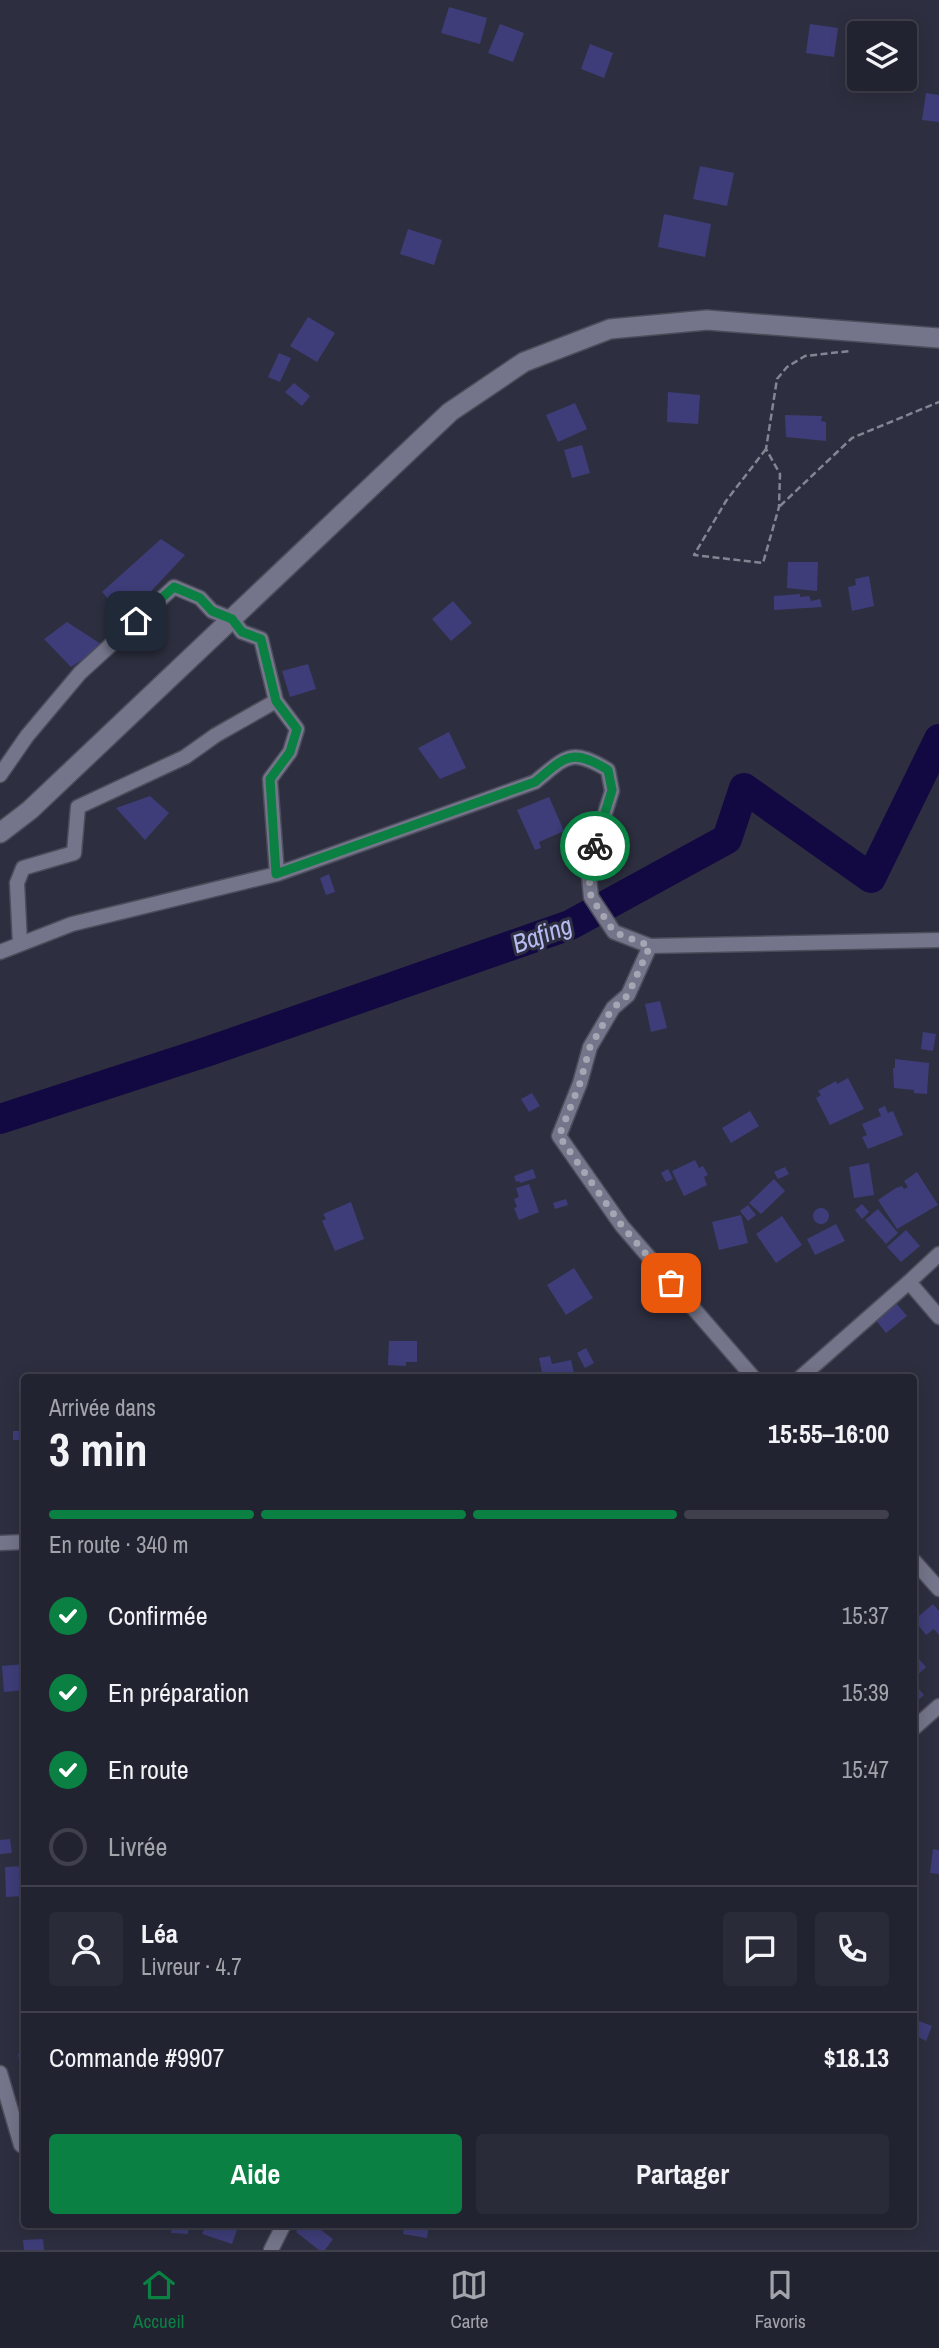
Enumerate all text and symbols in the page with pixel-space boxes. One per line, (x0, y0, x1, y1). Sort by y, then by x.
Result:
map controls (847, 21, 917, 91)
button: layers (847, 21, 917, 91)
pin (106, 591, 166, 651)
icon: home (117, 602, 155, 640)
courier (560, 811, 630, 881)
icon: bike (576, 827, 614, 865)
water label: Bafing (507, 907, 577, 961)
pin (641, 1253, 701, 1313)
icon: bag (652, 1264, 690, 1302)
text: Arrivée dans (49, 1392, 156, 1423)
text: 15:55–16:00 (768, 1416, 889, 1451)
text: 3 min (49, 1418, 148, 1480)
text: En route · 340 m (49, 1529, 188, 1560)
icon: check (49, 1597, 87, 1635)
text: Confirmée (108, 1598, 208, 1633)
text: 15:37 (842, 1600, 889, 1631)
icon: check (49, 1674, 87, 1712)
text: En préparation (108, 1675, 249, 1710)
text: 15:39 (842, 1677, 889, 1708)
icon: check (49, 1751, 87, 1789)
text: En route (108, 1752, 189, 1787)
text: 15:47 (842, 1754, 889, 1785)
text: Livrée (108, 1829, 167, 1864)
button: person (49, 1912, 123, 1986)
button: chat (723, 1912, 797, 1986)
button: phone (815, 1912, 889, 1986)
text: Léa (141, 1916, 178, 1951)
text: Livreur · 4.7 (141, 1951, 242, 1982)
text: Commande #9907 (49, 2040, 224, 2075)
text: $18.13 (824, 2040, 889, 2075)
button: Aide (49, 2134, 462, 2214)
button: Partager (476, 2134, 889, 2214)
tab: Accueil (133, 2266, 184, 2334)
tab: Carte (450, 2266, 489, 2334)
tab: Favoris (755, 2266, 806, 2334)

